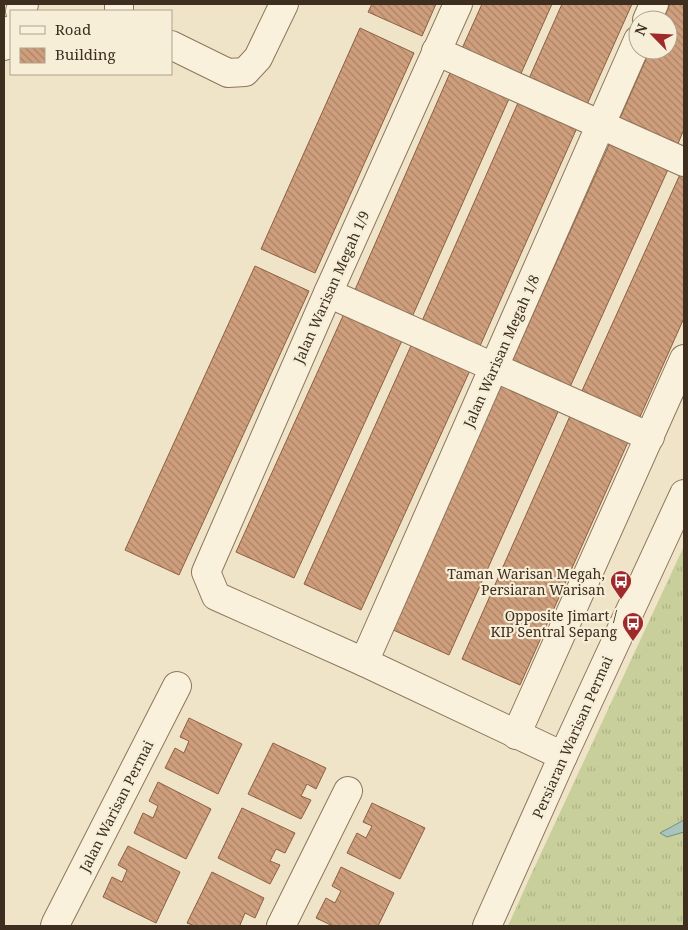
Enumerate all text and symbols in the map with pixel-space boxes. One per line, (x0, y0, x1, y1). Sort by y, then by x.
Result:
legend (10, 10, 172, 75)
north arrow (628, 10, 678, 60)
text: Road (55, 19, 91, 39)
text: N (630, 21, 652, 38)
text: Building (55, 44, 116, 64)
street label: Jalan Warisan Megah 1/9 (288, 208, 373, 367)
street label: Jalan Warisan Megah 1/8 (458, 271, 543, 431)
place label: Taman Warisan Megah, Persiaran Warisan (447, 564, 605, 599)
bus stop icon: Taman Warisan Megah, Persiaran Warisan (609, 569, 633, 600)
place label: Opposite Jimart / KIP Sentral Sepang (491, 606, 618, 641)
bus stop icon: Opposite Jimart / KIP Sentral Sepang (621, 611, 645, 642)
street label: Persiaran Warisan Permai (528, 652, 617, 821)
street label: Jalan Warisan Permai (74, 736, 158, 876)

